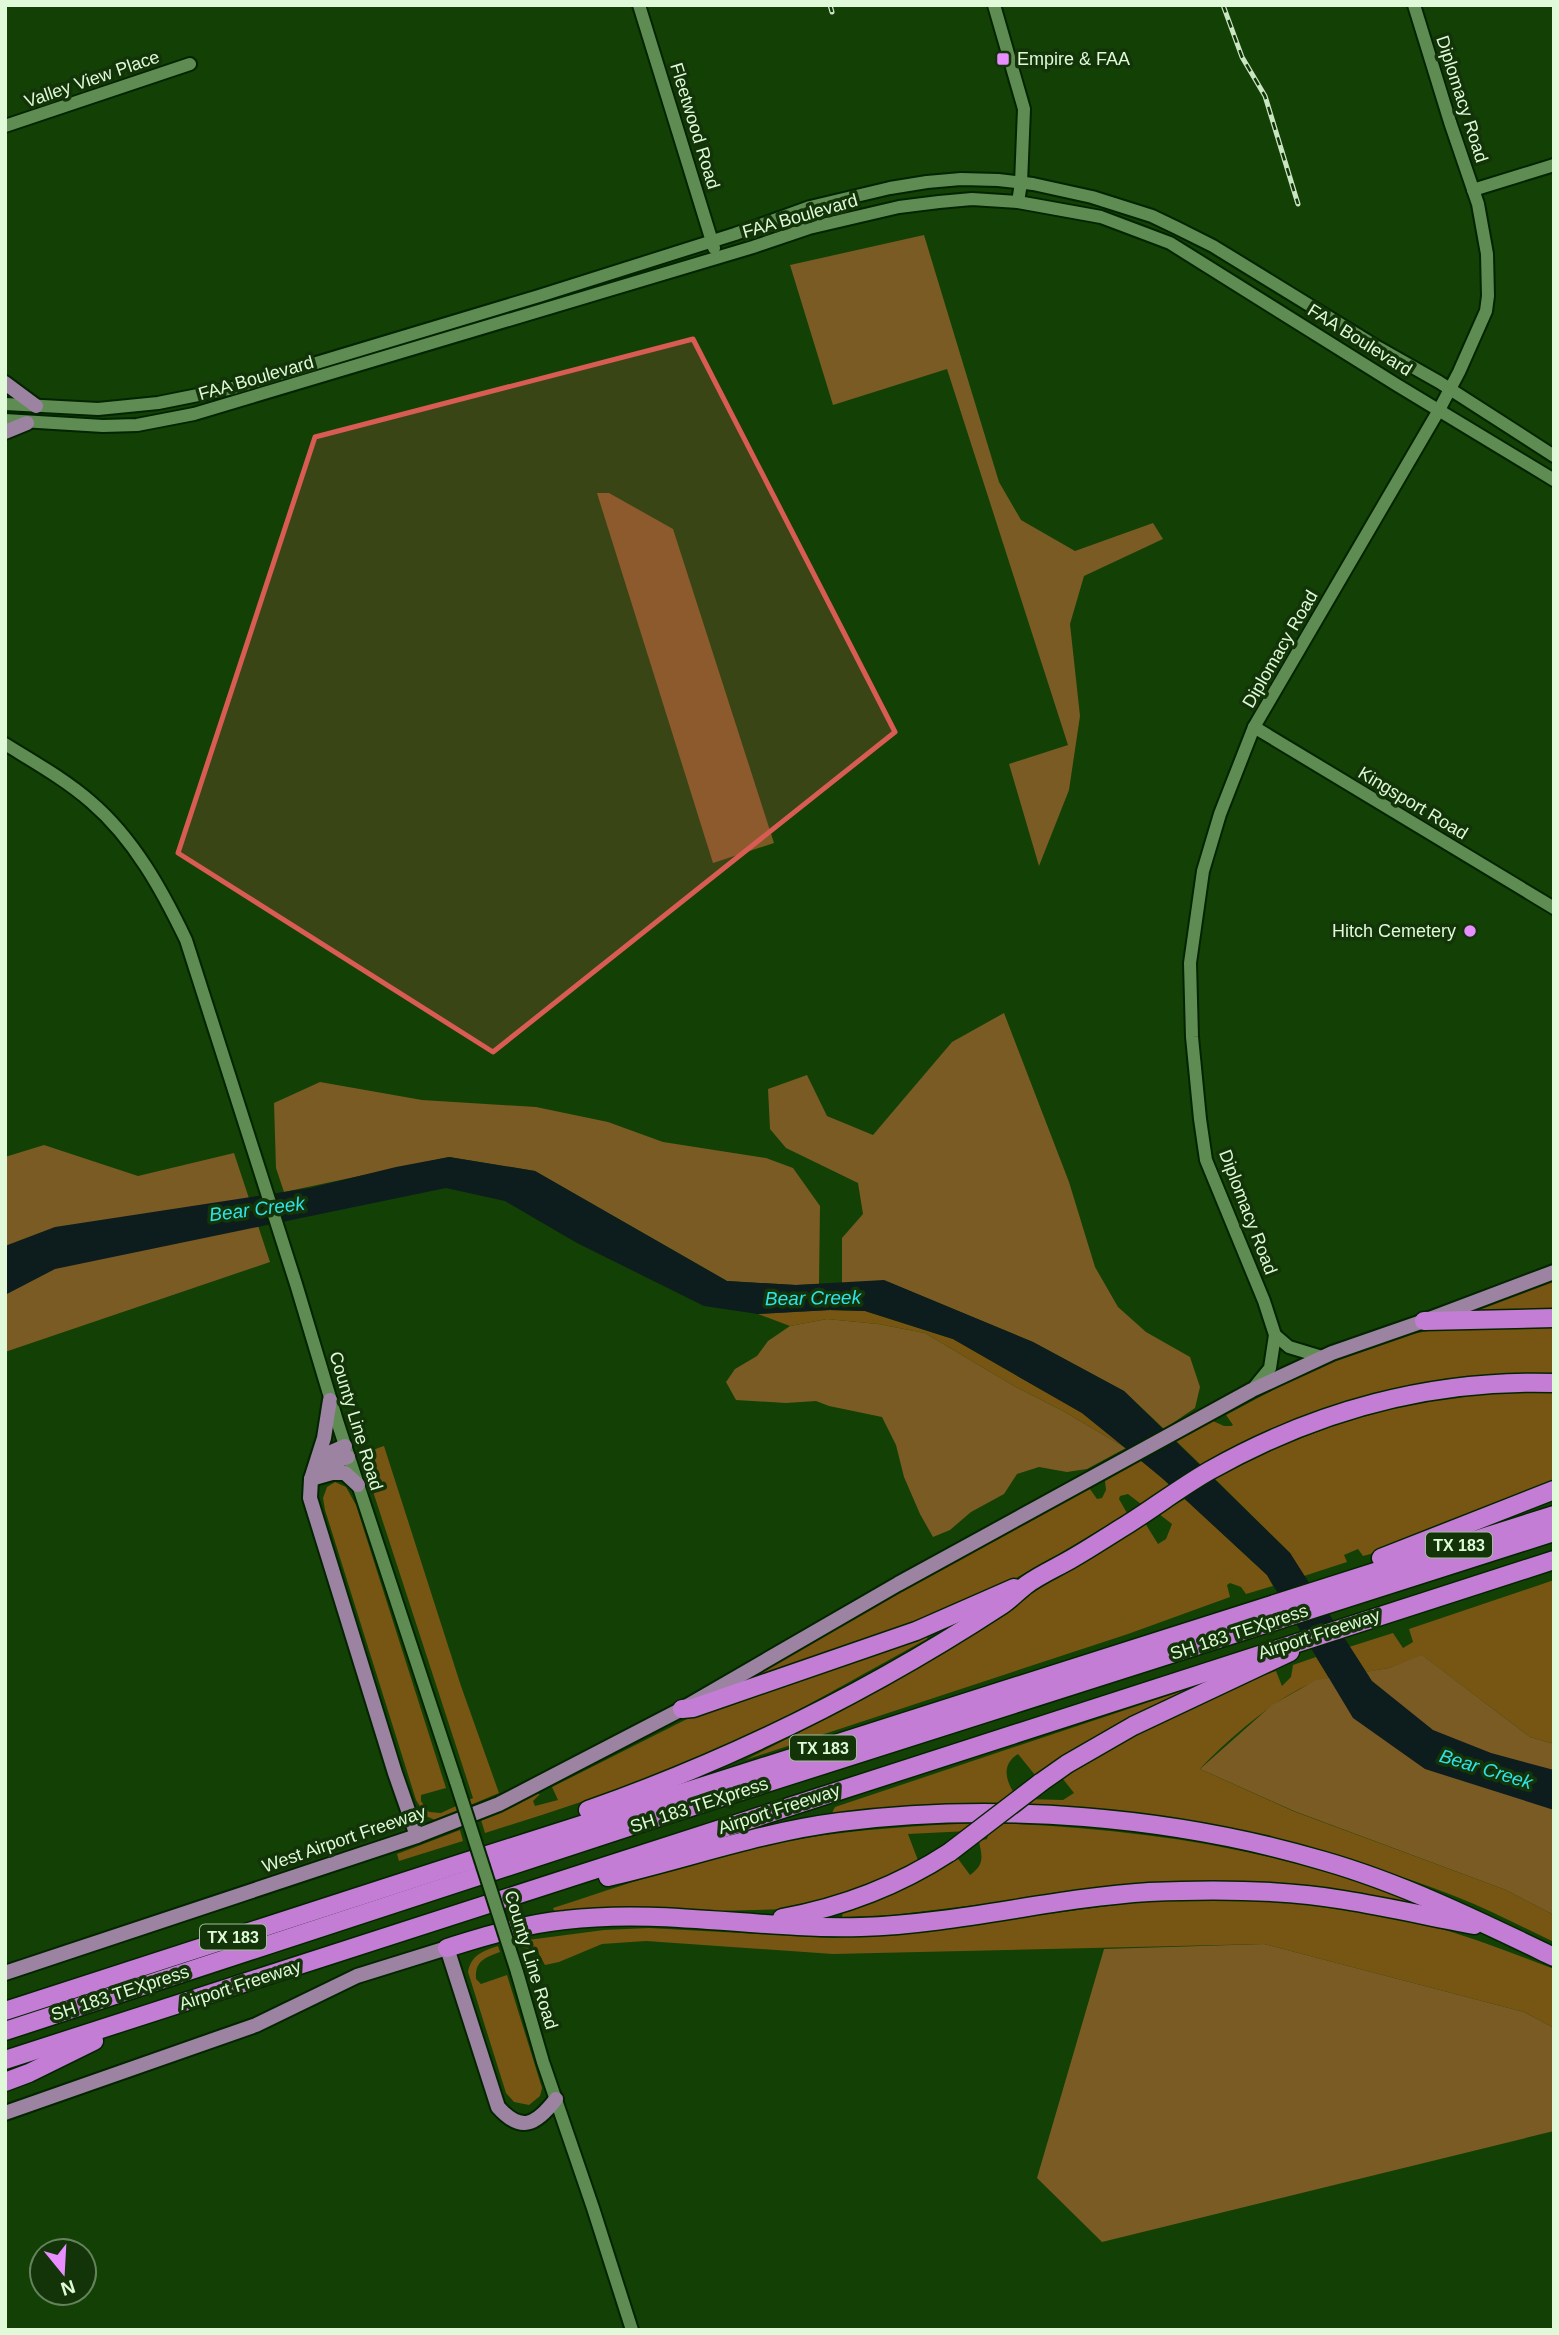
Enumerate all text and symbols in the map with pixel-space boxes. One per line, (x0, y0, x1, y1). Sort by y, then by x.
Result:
street label: Diplomacy Road (1432, 33, 1492, 165)
street label: Valley View Place (22, 47, 162, 111)
place label: Empire & FAA (1017, 49, 1130, 69)
marker: Empire & FAA (995, 51, 1011, 67)
street label: Fleetwood Road (666, 60, 724, 192)
street label: FAA Boulevard (740, 190, 860, 242)
street label: FAA Boulevard (1304, 300, 1416, 380)
street label: FAA Boulevard (196, 352, 316, 404)
street label: Diplomacy Road (1238, 587, 1322, 711)
street label: Kingsport Road (1355, 762, 1471, 844)
place label: Hitch Cemetery (1332, 921, 1456, 941)
marker: Hitch Cemetery (1462, 923, 1478, 939)
street label: Diplomacy Road (1215, 1147, 1281, 1277)
water label: Bear Creek (208, 1193, 307, 1225)
water label: Bear Creek (765, 1287, 863, 1309)
street label: County Line Road (325, 1349, 387, 1493)
road number: TX 183 (1426, 1532, 1492, 1558)
street label: SH 183 TEXpress (1168, 1600, 1310, 1664)
street label: Airport Freeway (1255, 1605, 1383, 1663)
road number: TX 183 (790, 1736, 856, 1760)
water label: Bear Creek (1437, 1745, 1536, 1794)
street label: SH 183 TEXpress (628, 1773, 770, 1837)
street label: Airport Freeway (715, 1780, 843, 1838)
street label: West Airport Freeway (260, 1802, 428, 1876)
street label: County Line Road (500, 1888, 562, 2032)
road number: TX 183 (200, 1924, 266, 1950)
street label: Airport Freeway (176, 1956, 304, 2014)
street label: SH 183 TEXpress (49, 1961, 191, 2025)
north arrow (28, 2237, 98, 2307)
text: N (58, 2276, 78, 2300)

